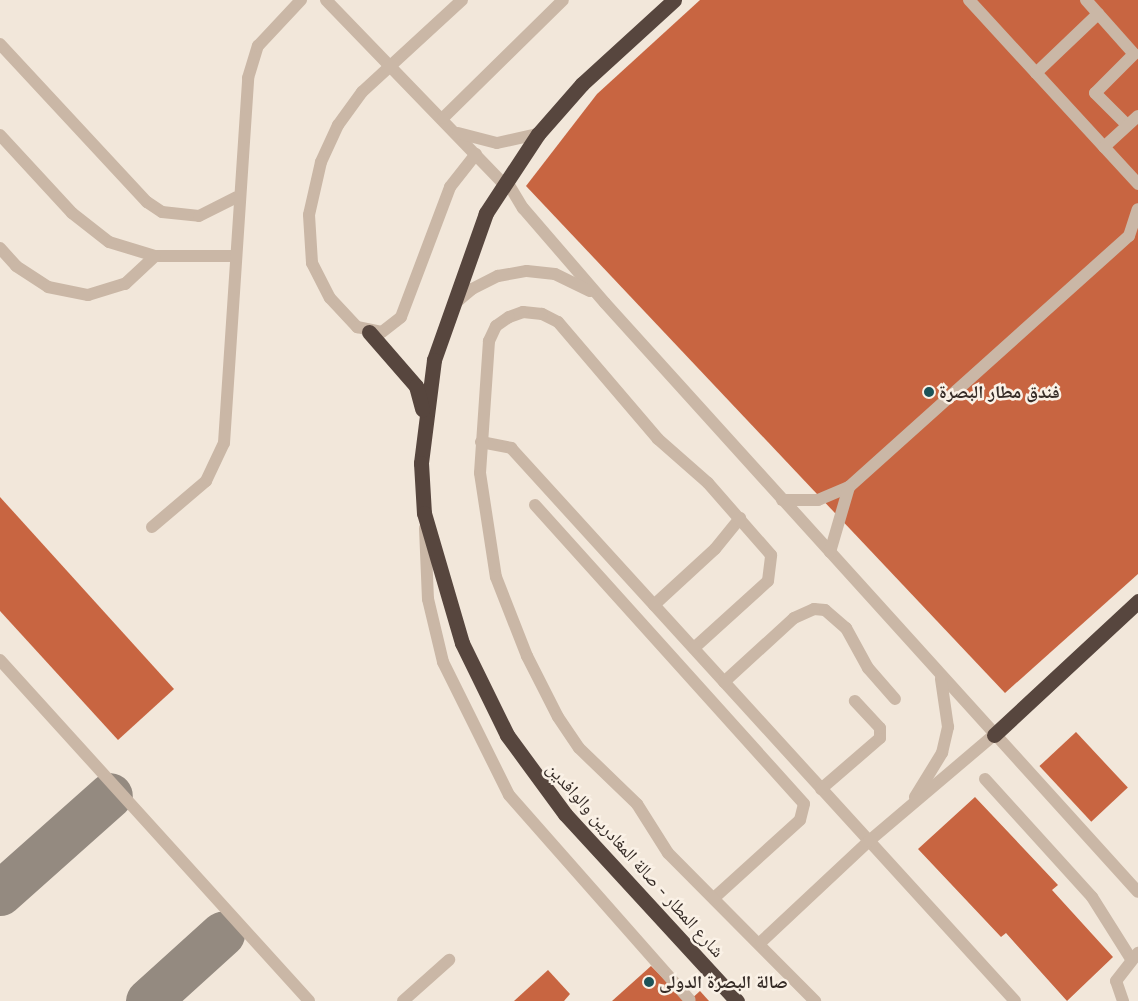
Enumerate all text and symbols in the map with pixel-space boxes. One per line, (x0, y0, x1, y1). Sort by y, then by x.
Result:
place label: فندق مطار البصرة (939, 381, 1060, 403)
marker: فندق مطار البصرة (923, 386, 935, 398)
street label: شارع المطار - صالة المغادرين والوافدين (542, 758, 728, 962)
place label: صالة البصرة الدولى (659, 971, 788, 993)
marker: صالة البصرة الدولى (643, 976, 655, 988)

